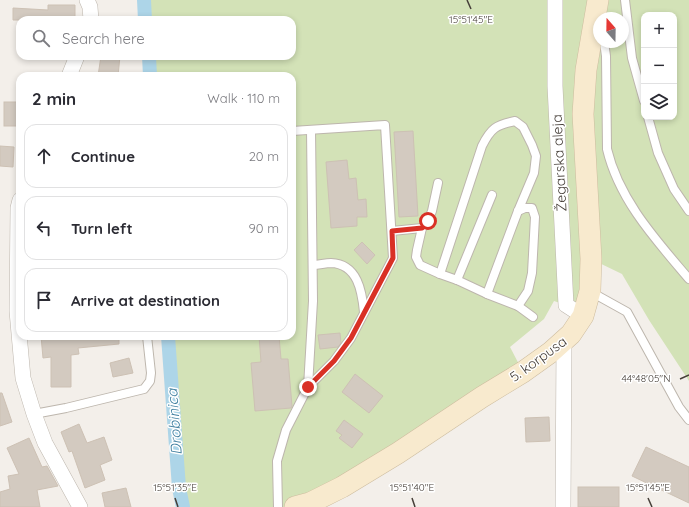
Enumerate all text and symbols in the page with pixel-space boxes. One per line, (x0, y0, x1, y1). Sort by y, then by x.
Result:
north arrow (593, 12, 629, 48)
map controls (641, 12, 677, 120)
button: + (641, 12, 677, 48)
text: 15°51'45"E (449, 13, 493, 26)
search box (16, 16, 296, 60)
icon: search (30, 27, 52, 49)
text: Search here (62, 29, 145, 48)
button: − (641, 48, 677, 84)
button: layers (641, 84, 677, 120)
text: 2 min (32, 88, 76, 109)
text: Walk · 110 m (207, 90, 280, 106)
street label: Žegarska aleja (547, 114, 571, 212)
icon: ahead (33, 145, 55, 167)
text: Continue (71, 147, 135, 166)
text: 20 m (249, 148, 279, 164)
route start (419, 212, 437, 230)
icon: left (33, 217, 55, 239)
text: Turn left (71, 219, 133, 238)
text: 90 m (249, 220, 279, 236)
icon: arrive (33, 289, 55, 311)
text: Arrive at destination (71, 291, 220, 310)
street label: 5. korpusa (506, 332, 570, 386)
text: 44°48'05"N (622, 372, 670, 385)
route end (299, 378, 317, 396)
water label: Drobinica (162, 387, 186, 456)
text: 15°51'35"E (153, 481, 197, 494)
text: 15°51'40"E (390, 481, 434, 494)
text: 15°51'45"E (626, 481, 670, 494)

